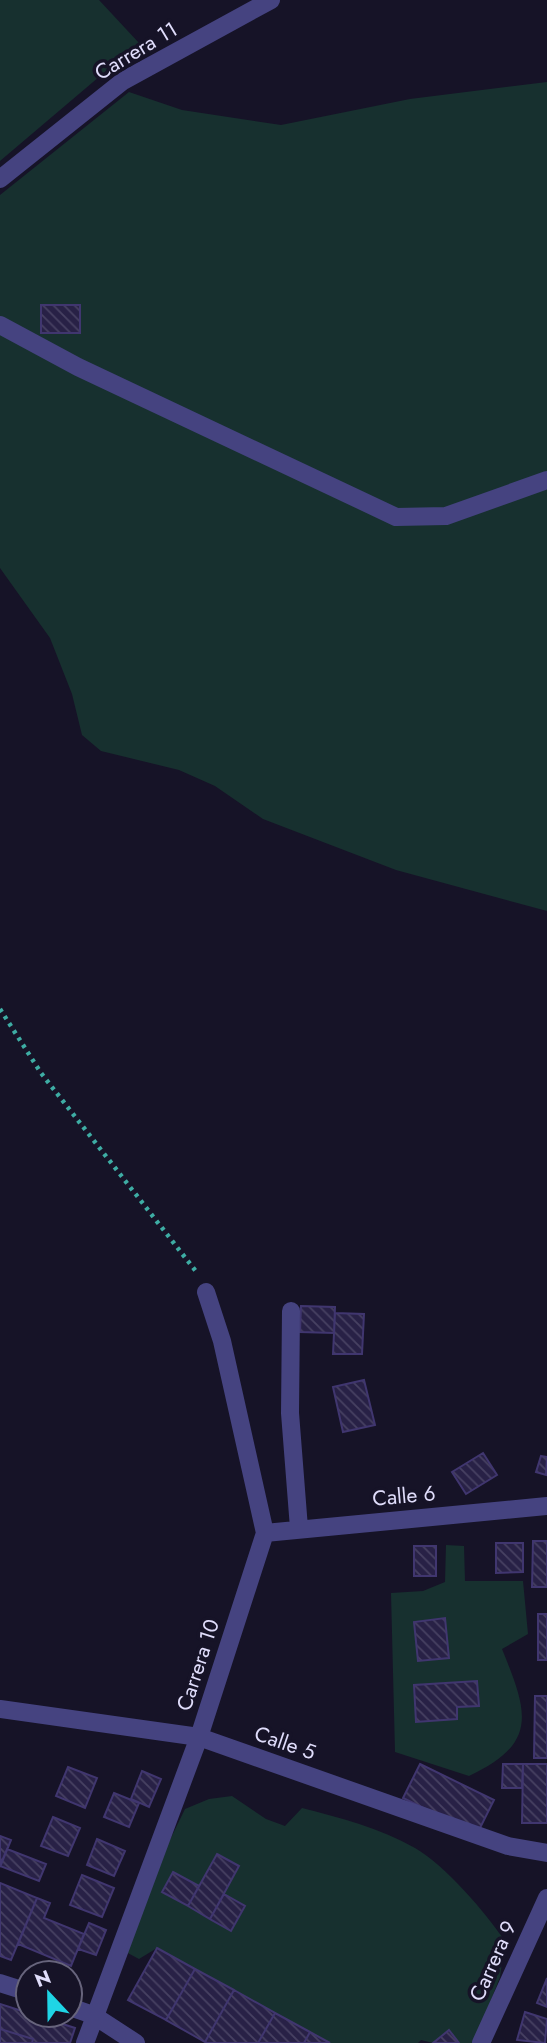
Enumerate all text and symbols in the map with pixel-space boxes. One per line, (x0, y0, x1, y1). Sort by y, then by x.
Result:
street label: Carrera 11 (89, 14, 183, 88)
street label: Calle 6 (371, 1478, 437, 1514)
street label: Carrera 10 (169, 1615, 227, 1715)
street label: Calle 5 (250, 1719, 320, 1767)
street label: Carrera 9 (462, 1916, 524, 2006)
north arrow (14, 1959, 84, 2029)
text: N (31, 1963, 55, 1994)

